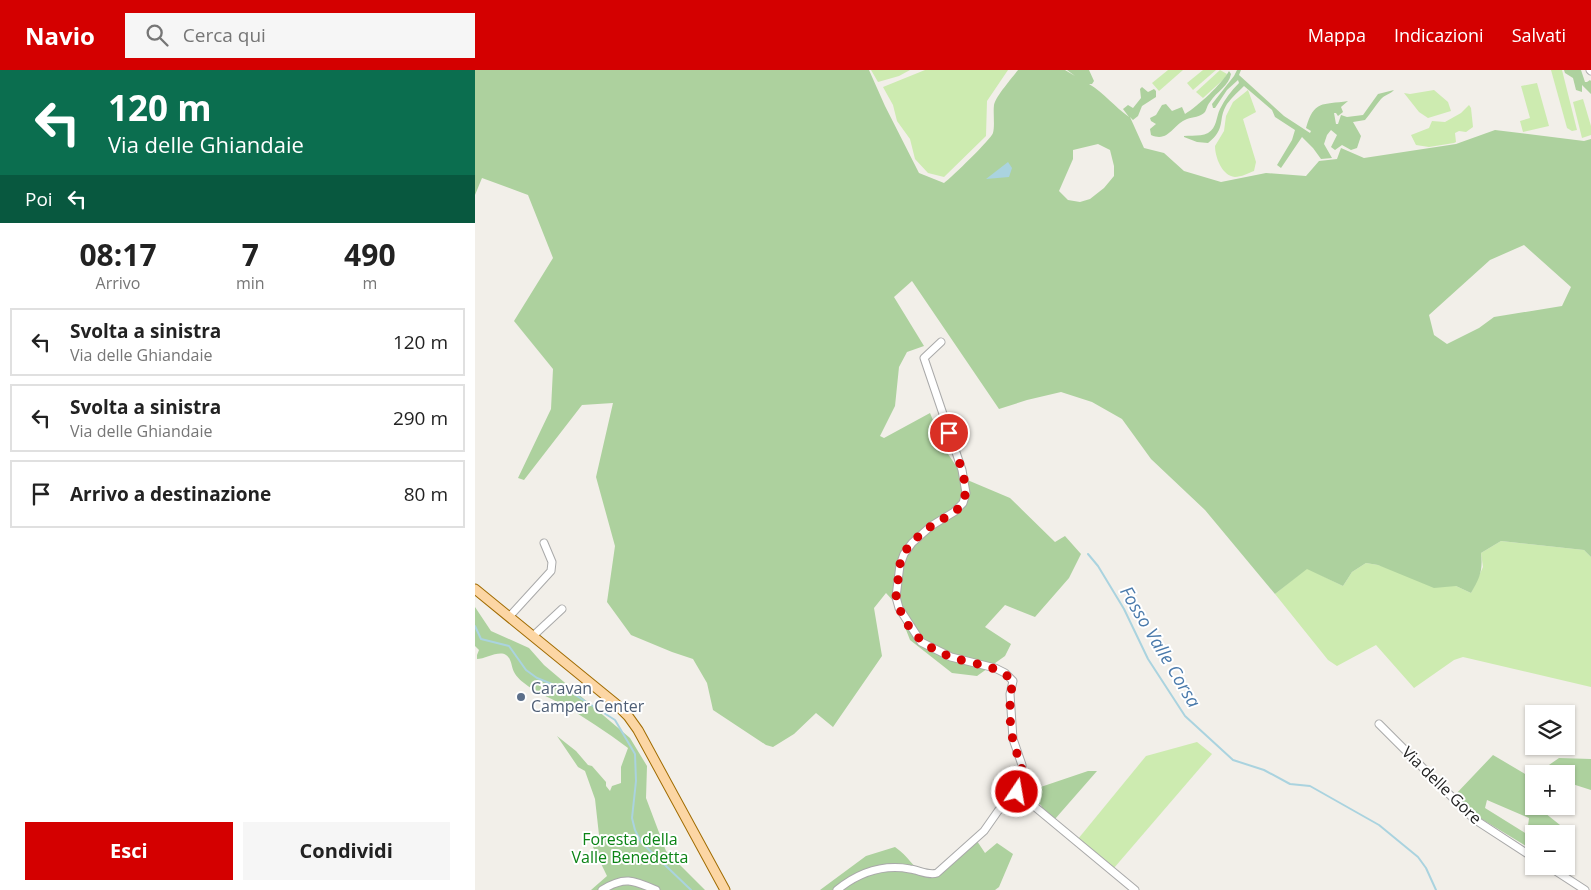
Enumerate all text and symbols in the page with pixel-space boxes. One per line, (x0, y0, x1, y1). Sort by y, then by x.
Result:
search box (125, 13, 475, 58)
text: Navio (25, 19, 95, 52)
icon: search (143, 21, 171, 49)
text: Cerca qui (183, 22, 266, 48)
text: Mappa (1308, 23, 1366, 47)
text: Indicazioni (1394, 23, 1484, 47)
text: Salvati (1512, 23, 1566, 47)
text: 120 m (108, 84, 212, 131)
icon: left (25, 90, 90, 155)
text: Via delle Ghiandaie (108, 129, 304, 159)
icon: left (63, 185, 91, 213)
text: Poi (25, 186, 53, 212)
text: 08:17 (79, 234, 157, 275)
text: 7 (242, 234, 259, 275)
text: 490 (344, 234, 396, 275)
text: Arrivo (96, 272, 140, 294)
text: min (236, 272, 265, 294)
text: m (362, 272, 377, 294)
text: Svolta a sinistra (70, 318, 221, 344)
icon: left (27, 328, 55, 356)
text: 120 m (393, 329, 448, 355)
text: Via delle Ghiandaie (70, 344, 213, 366)
text: Svolta a sinistra (70, 394, 221, 420)
icon: left (27, 404, 55, 432)
text: 290 m (393, 405, 448, 431)
pin (928, 412, 970, 454)
icon: arrive (935, 419, 963, 447)
text: Via delle Ghiandaie (70, 420, 213, 442)
icon: arrive (27, 480, 55, 508)
text: Arrivo a destinazione (70, 481, 271, 507)
text: 80 m (404, 481, 448, 507)
water label: Fosso Valle Corsa (1115, 581, 1207, 712)
place label: Caravan Camper Center (531, 677, 645, 717)
marker: Caravan Camper Center (515, 691, 527, 703)
map controls (1525, 705, 1575, 875)
button: layers (1525, 705, 1575, 755)
street label: Via delle Gore (1397, 741, 1487, 829)
position arrow (990, 765, 1042, 817)
button: + (1525, 765, 1575, 815)
button: Esci (25, 822, 233, 880)
button: Condividi (243, 822, 450, 880)
button: − (1525, 825, 1575, 875)
park label: Foresta della Valle Benedetta (572, 828, 688, 868)

